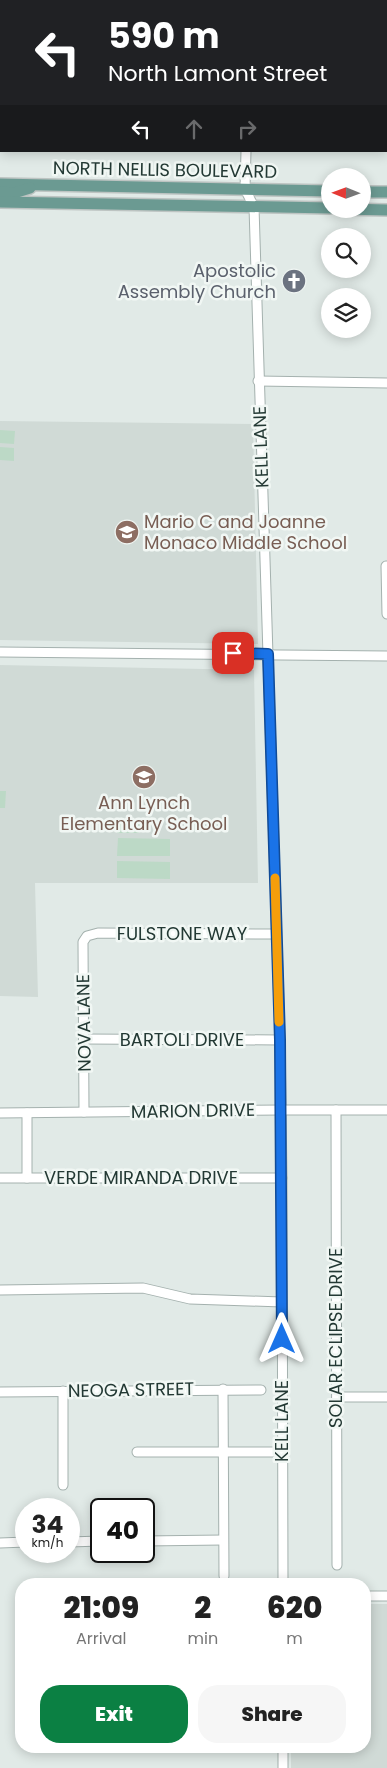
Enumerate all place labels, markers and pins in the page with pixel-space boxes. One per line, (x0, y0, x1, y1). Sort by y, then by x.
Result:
place label: Apostolic Assembly Church (118, 258, 276, 304)
church icon: Apostolic Assembly Church (281, 268, 307, 294)
place label: Mario C and Joanne Monaco Middle School (144, 509, 347, 555)
school or university icon: Mario C and Joanne Monaco Middle School (114, 519, 140, 545)
pin (212, 632, 254, 674)
school or university icon: Ann Lynch Elementary School (131, 764, 157, 790)
place label: Ann Lynch Elementary School (61, 790, 227, 836)

